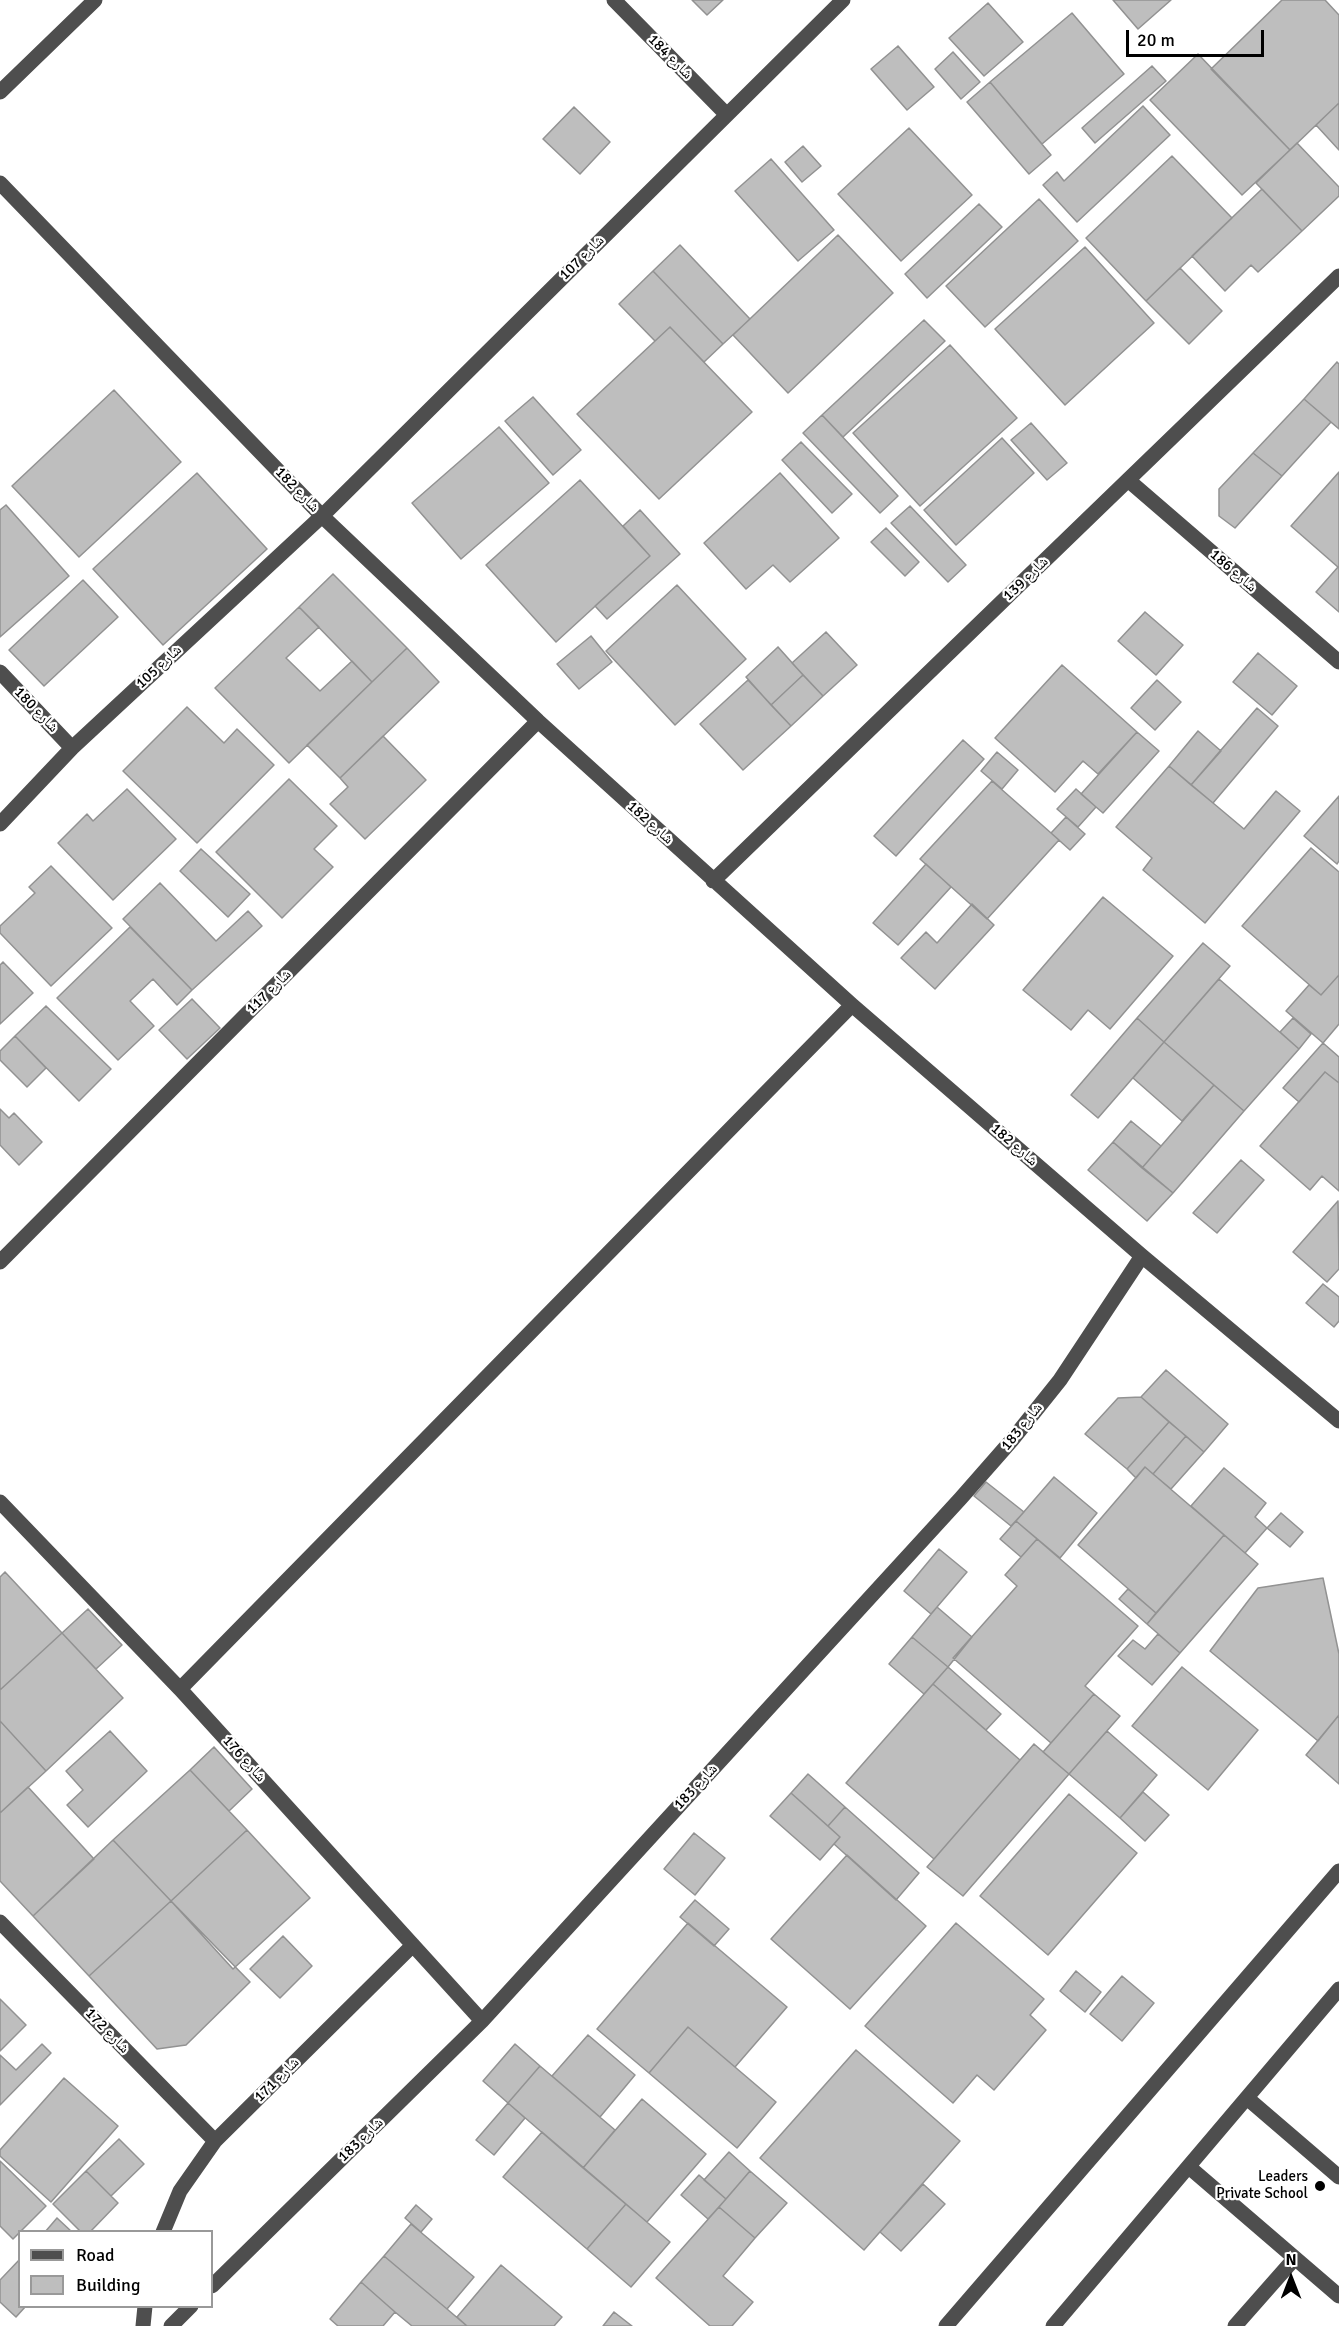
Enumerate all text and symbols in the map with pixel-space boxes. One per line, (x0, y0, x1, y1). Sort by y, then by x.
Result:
scale bar (1129, 18, 1267, 56)
text: 20 m (1137, 29, 1175, 51)
street label: شارع 184 (644, 31, 696, 83)
street label: شارع 107 (556, 232, 608, 284)
street label: شارع 182 (271, 464, 323, 516)
street label: شارع 186 (1206, 546, 1260, 596)
street label: شارع 139 (1000, 553, 1052, 605)
street label: شارع 105 (132, 641, 186, 693)
street label: شارع 180 (10, 684, 62, 736)
street label: شارع 182 (623, 798, 677, 848)
street label: شارع 117 (243, 966, 295, 1018)
street label: شارع 182 (987, 1120, 1041, 1170)
street label: شارع 183 (997, 1400, 1047, 1454)
street label: شارع 176 (219, 1732, 269, 1786)
street label: شارع 183 (670, 1760, 722, 1814)
street label: شارع 172 (81, 2005, 133, 2057)
street label: شارع 171 (251, 2054, 303, 2106)
street label: شارع 183 (335, 2114, 387, 2166)
place label: Leaders Private School (1216, 2168, 1308, 2203)
marker: Leaders Private School (1313, 2179, 1327, 2193)
legend (18, 2230, 213, 2308)
text: Road (76, 2244, 115, 2266)
north arrow (1261, 2248, 1321, 2308)
text: N (1285, 2250, 1297, 2270)
text: Building (76, 2274, 140, 2296)

